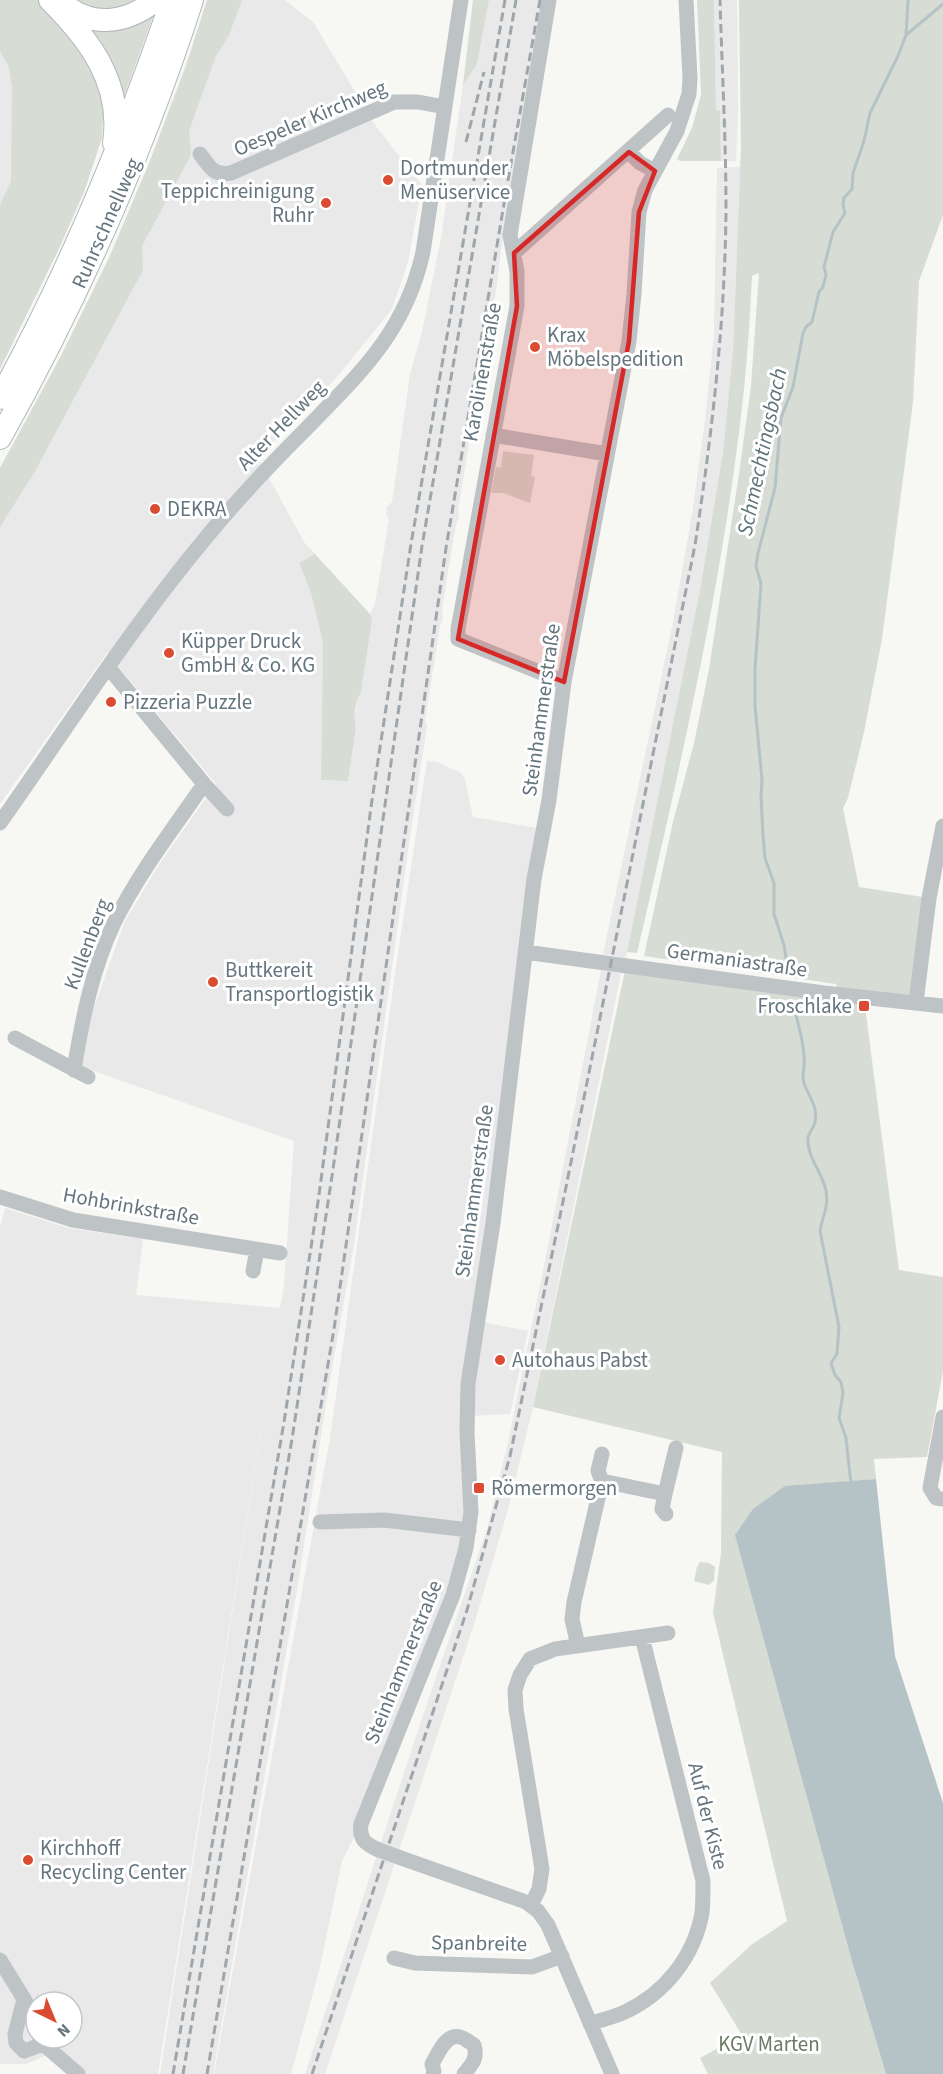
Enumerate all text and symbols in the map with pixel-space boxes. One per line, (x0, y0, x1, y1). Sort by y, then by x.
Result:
street label: Oespeler Kirchweg (229, 72, 392, 164)
street label: Ruhrschnellweg (64, 152, 148, 293)
place label: Dortmunder Menüservice (400, 153, 510, 207)
marker: Dortmunder Menüservice (381, 173, 395, 187)
place label: Teppichreinigung Ruhr (161, 176, 315, 230)
marker: Teppichreinigung Ruhr (319, 196, 333, 210)
street label: Karolinenstraße (455, 300, 509, 444)
place label: Krax Möbelspedition (547, 320, 684, 374)
marker: Krax Möbelspedition (528, 340, 542, 354)
water label: Schmechtingsbach (729, 365, 795, 539)
street label: Alter Hellweg (230, 373, 332, 477)
place label: DEKRA (167, 494, 227, 524)
marker: DEKRA (148, 502, 162, 516)
street label: Steinhammerstraße (514, 622, 568, 798)
place label: Küpper Druck GmbH & Co. KG (181, 626, 315, 680)
marker: Küpper Druck GmbH & Co. KG (162, 646, 176, 660)
place label: Pizzeria Puzzle (123, 687, 252, 717)
marker: Pizzeria Puzzle (104, 695, 118, 709)
street label: Kullenberg (56, 894, 118, 994)
street label: Germaniastraße (665, 935, 809, 985)
place label: Buttkereit Transportlogistik (225, 955, 374, 1009)
marker: Buttkereit Transportlogistik (206, 975, 220, 989)
place label: Froschlake (757, 991, 852, 1021)
marker: Froschlake (857, 999, 871, 1013)
street label: Steinhammerstraße (447, 1103, 501, 1279)
street label: Hohbrinkstraße (61, 1179, 201, 1233)
place label: Autohaus Pabst (512, 1345, 648, 1375)
marker: Autohaus Pabst (493, 1353, 507, 1367)
place label: Römermorgen (491, 1473, 617, 1503)
marker: Römermorgen (472, 1481, 486, 1495)
street label: Steinhammerstraße (356, 1576, 450, 1748)
street label: Auf der Kiste (680, 1759, 736, 1873)
place label: Kirchhoff Recycling Center (40, 1833, 187, 1887)
marker: Kirchhoff Recycling Center (21, 1853, 35, 1867)
street label: Spanbreite (431, 1927, 527, 1959)
north arrow (24, 1990, 84, 2050)
text: N (52, 2019, 75, 2042)
park label: KGV Marten (718, 2029, 820, 2059)

